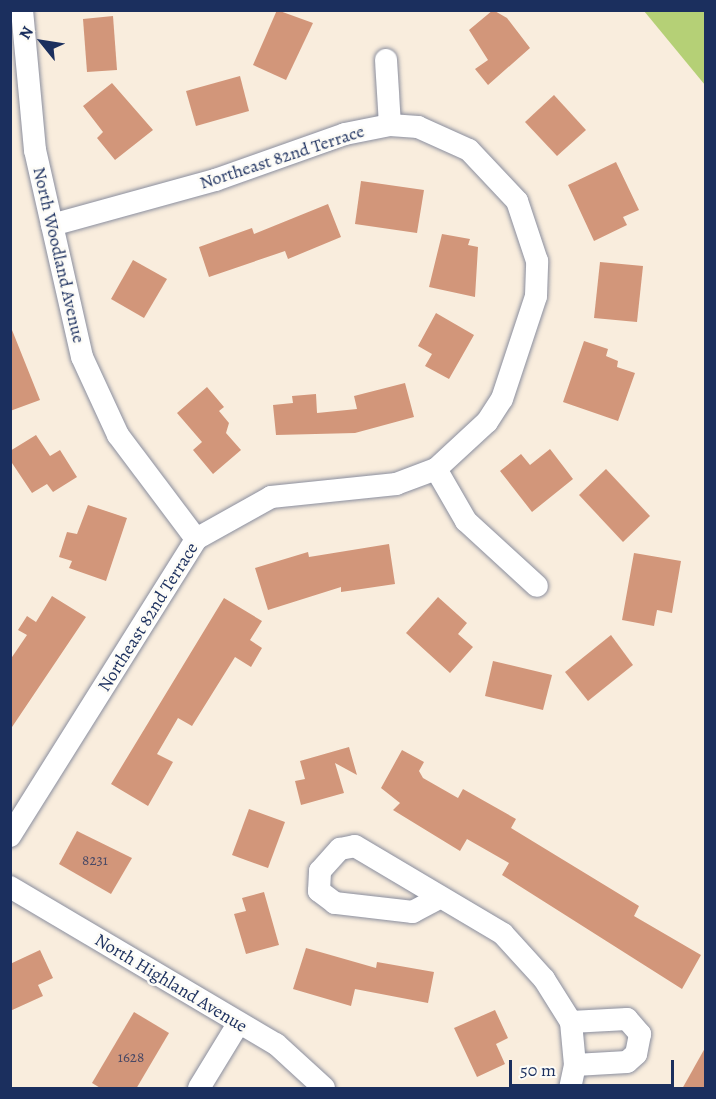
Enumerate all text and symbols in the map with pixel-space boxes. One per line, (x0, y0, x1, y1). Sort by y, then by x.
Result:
north arrow (12, 12, 72, 72)
text: N (14, 22, 39, 44)
street label: Northeast 82nd Terrace (197, 120, 367, 194)
street label: North Woodland Avenue (28, 165, 90, 345)
street label: Northeast 82nd Terrace (93, 538, 203, 696)
house number: 8231 (82, 852, 108, 870)
street label: North Highland Avenue (91, 929, 251, 1037)
scale bar (512, 1048, 677, 1086)
house number: 1628 (118, 1049, 144, 1067)
text: 50 m (520, 1058, 556, 1082)

